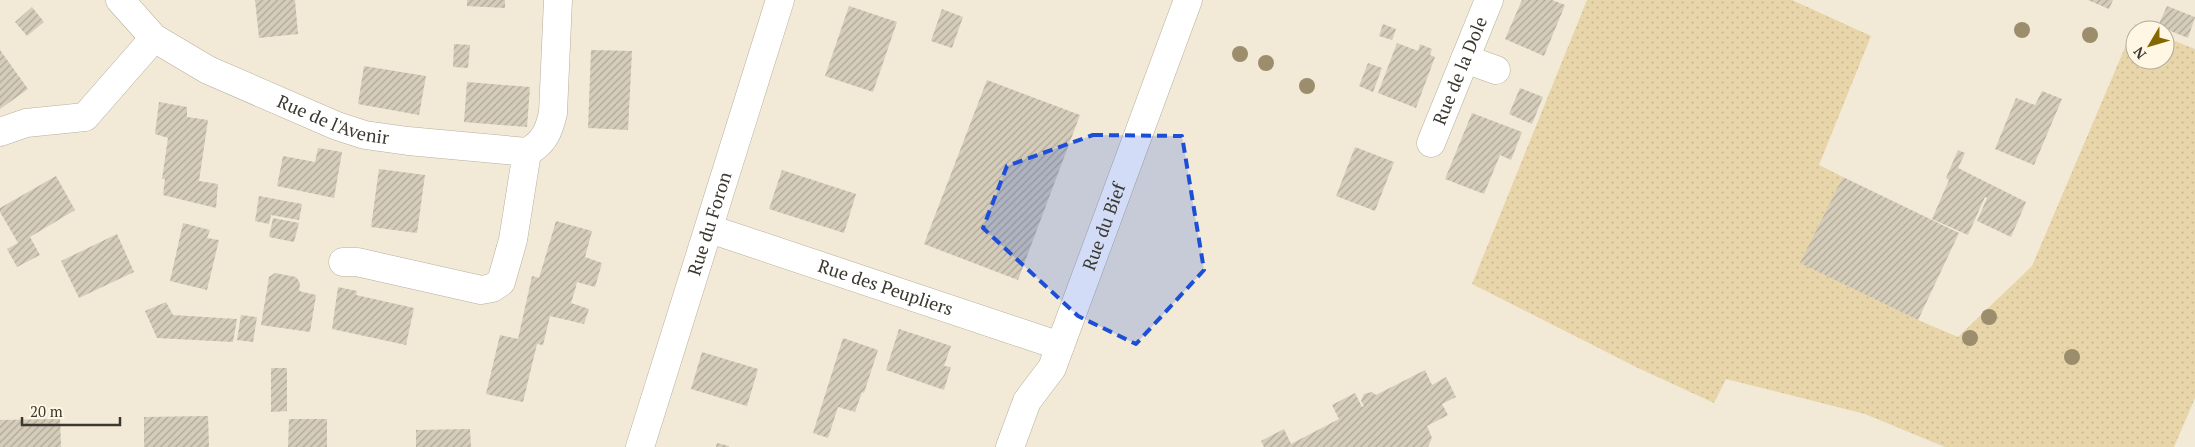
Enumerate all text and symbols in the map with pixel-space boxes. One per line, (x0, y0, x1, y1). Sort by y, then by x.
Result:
street label: Rue de la Dole (1427, 13, 1492, 128)
north arrow (2125, 20, 2175, 70)
text: N (2128, 43, 2150, 63)
street label: Rue de l'Avenir (274, 88, 391, 149)
street label: Rue du Foron (681, 168, 737, 278)
street label: Rue du Bief (1076, 178, 1131, 274)
street label: Rue des Peupliers (815, 253, 956, 320)
scale bar (22, 394, 120, 426)
text: 20 m (30, 401, 63, 421)

